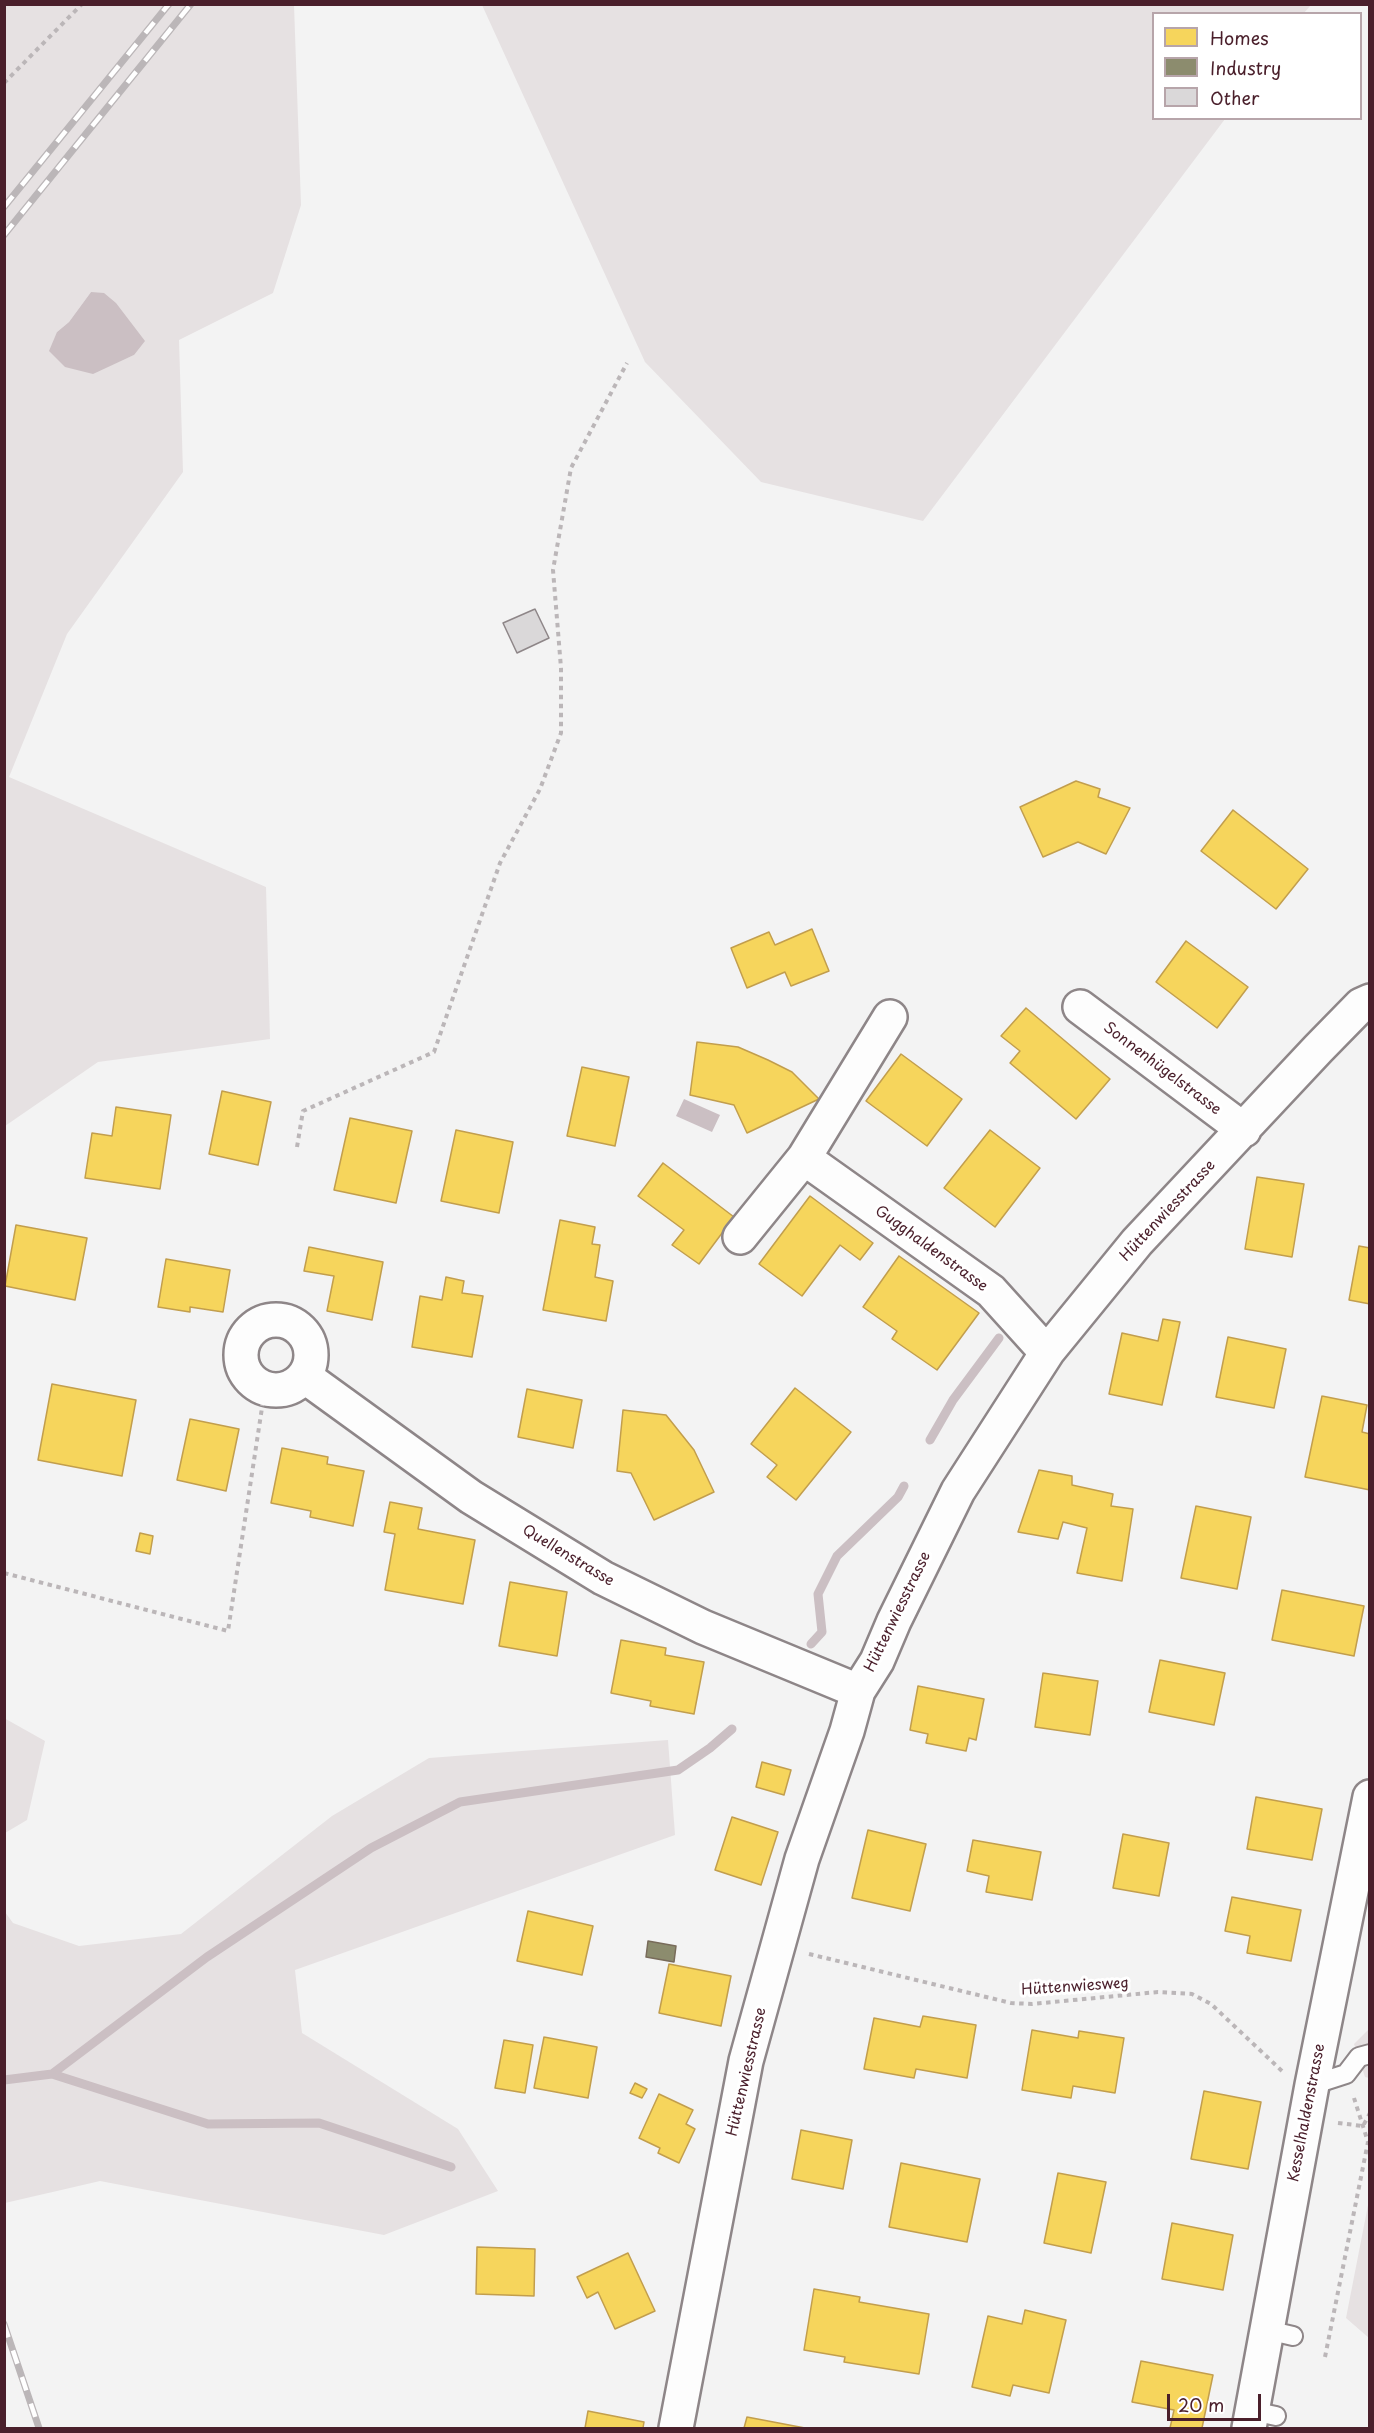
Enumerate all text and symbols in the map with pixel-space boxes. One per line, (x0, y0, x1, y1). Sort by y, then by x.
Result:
legend (1152, 12, 1362, 120)
text: Homes (1210, 24, 1268, 51)
text: Industry (1210, 54, 1281, 81)
text: Other (1210, 84, 1259, 111)
street label: Sonnenhügelstrasse (1100, 1019, 1224, 1119)
street label: Hüttenwiesstrasse (1117, 1157, 1219, 1265)
street label: Gugghaldenstrasse (871, 1202, 991, 1296)
street label: Quellenstrasse (519, 1522, 617, 1590)
street label: Hüttenwiesstrasse (861, 1549, 935, 1675)
street label: Hüttenwiesweg (1021, 1974, 1129, 2000)
street label: Hüttenwiesstrasse (723, 2006, 771, 2138)
street label: Kesselhaldenstrasse (1285, 2042, 1329, 2184)
scale bar (1170, 2382, 1264, 2420)
text: 20 m (1178, 2391, 1224, 2418)

